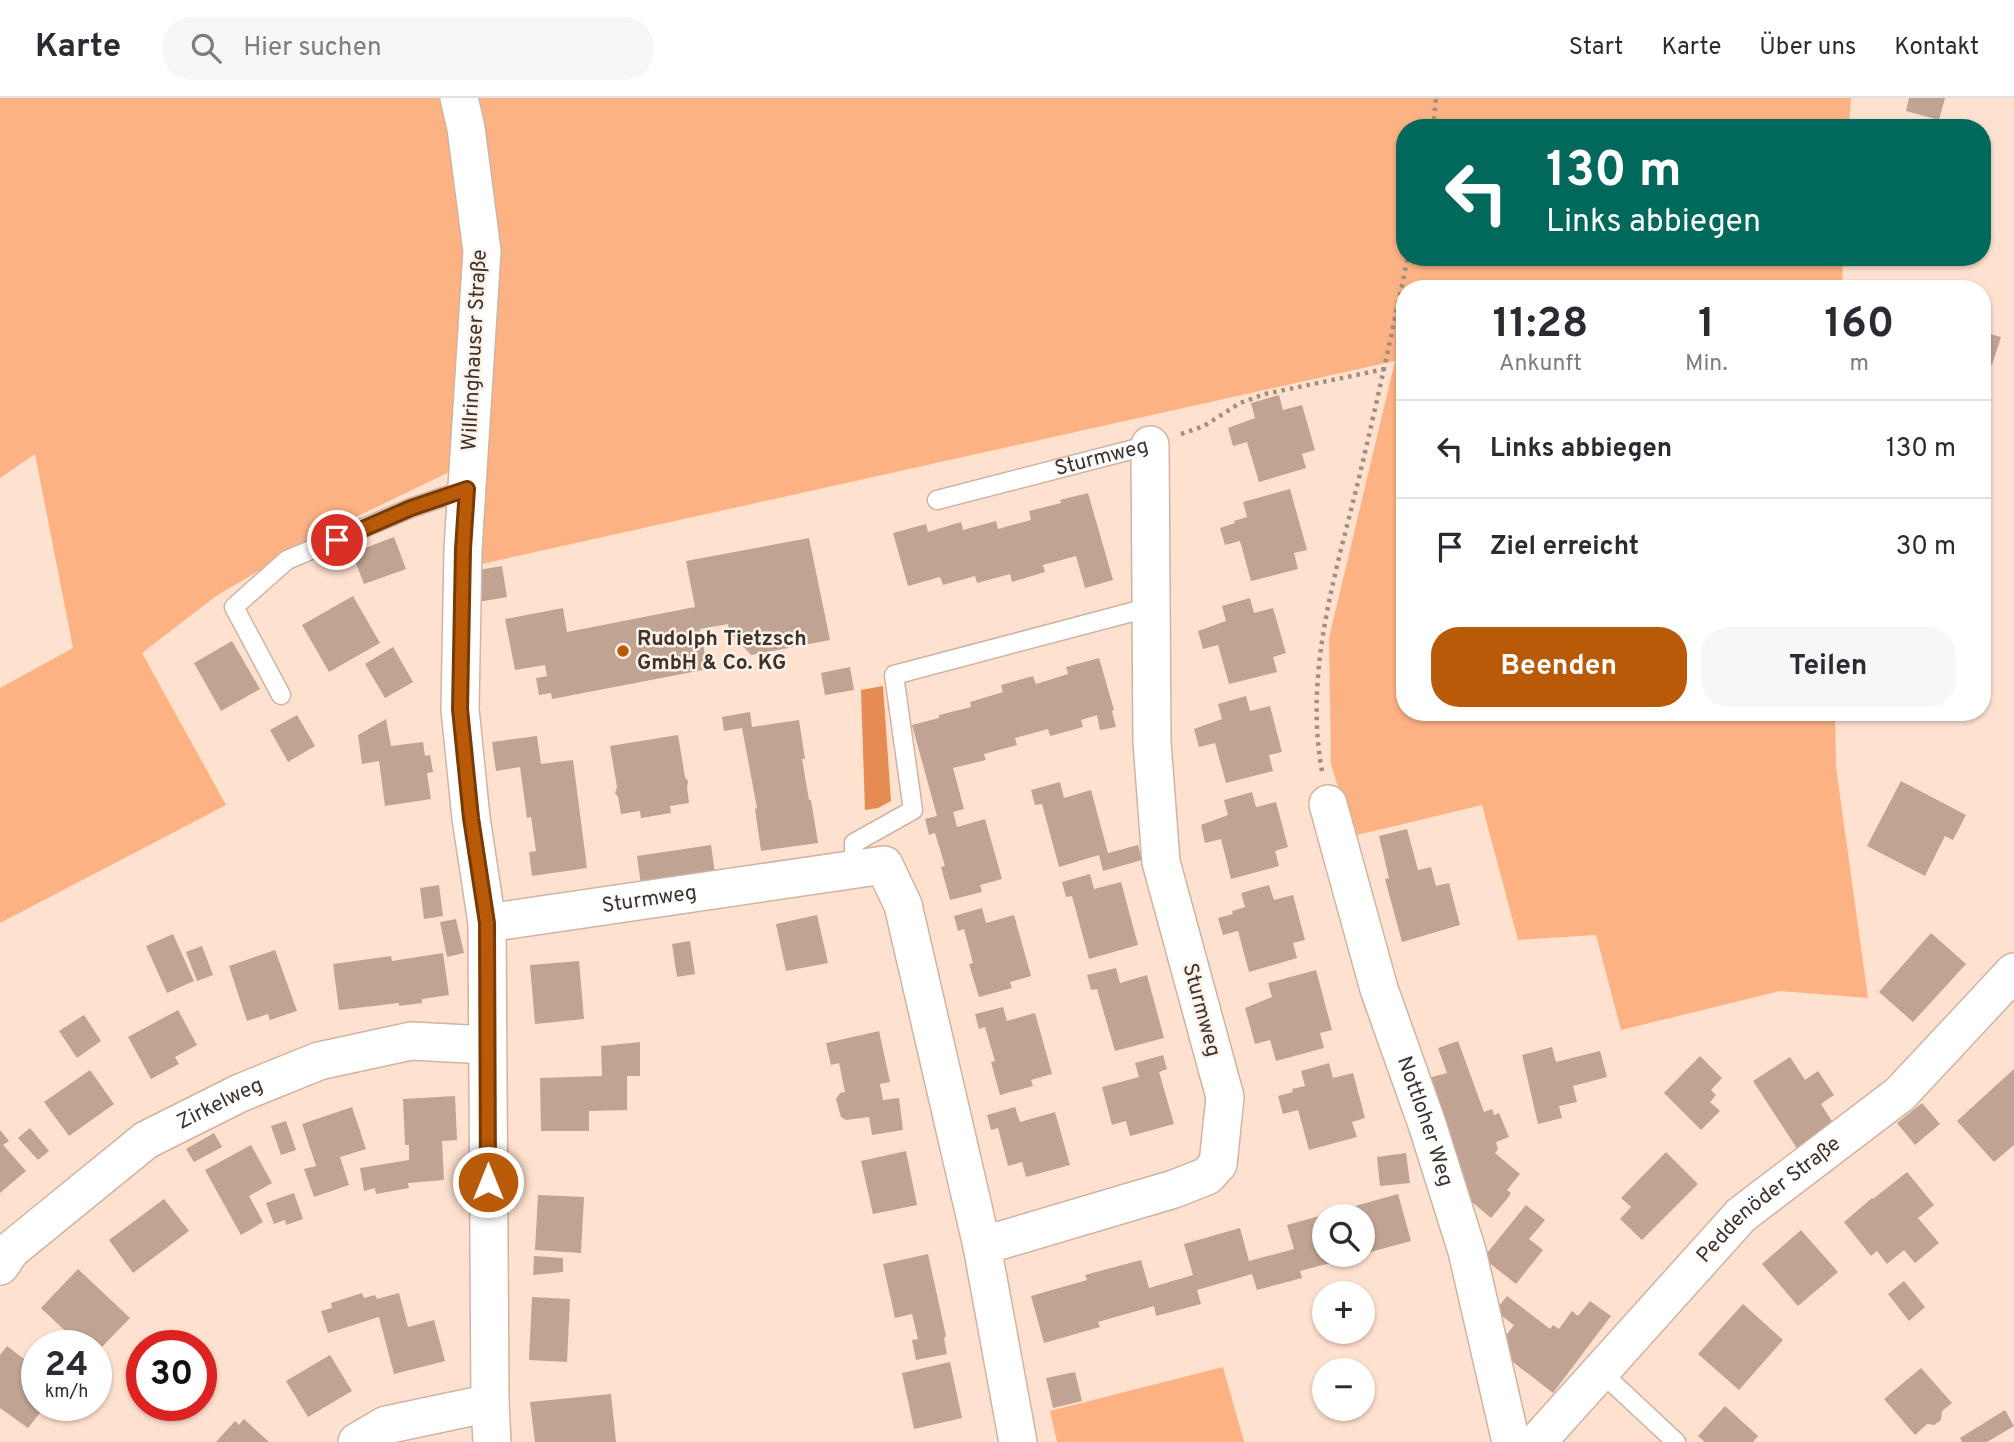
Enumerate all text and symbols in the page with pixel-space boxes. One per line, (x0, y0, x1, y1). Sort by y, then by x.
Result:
search box (163, 17, 653, 80)
text: Karte (35, 27, 121, 69)
icon: search (187, 29, 225, 67)
text: Hier suchen (243, 32, 382, 65)
text: Start (1569, 33, 1623, 63)
text: Karte (1661, 33, 1721, 63)
text: Über uns (1759, 33, 1856, 63)
text: Kontakt (1894, 33, 1979, 63)
text: 130 m (1546, 142, 1682, 204)
icon: left (1431, 147, 1522, 238)
text: Links abbiegen (1546, 203, 1761, 243)
street label: Willringhauser Straße (456, 249, 494, 451)
text: 11:28 (1493, 299, 1588, 352)
text: 1 (1698, 299, 1715, 352)
text: 160 (1824, 299, 1894, 352)
text: Ankunft (1499, 350, 1582, 379)
text: Min. (1685, 350, 1728, 379)
text: m (1850, 350, 1869, 379)
icon: left (1431, 430, 1469, 468)
street label: Sturmweg (1052, 432, 1151, 483)
text: Links abbiegen (1490, 433, 1672, 466)
text: 130 m (1886, 433, 1956, 466)
pin (307, 510, 367, 570)
icon: arrive (318, 521, 356, 559)
icon: arrive (1431, 528, 1469, 566)
text: Ziel erreicht (1490, 531, 1639, 564)
text: 30 m (1896, 531, 1956, 564)
place label: Rudolph Tietzsch GmbH & Co. KG (637, 626, 807, 677)
button: Beenden (1431, 627, 1687, 707)
button: Teilen (1701, 627, 1956, 707)
marker: Rudolph Tietzsch GmbH & Co. KG (615, 643, 631, 659)
street label: Sturmweg (600, 879, 699, 920)
street label: Sturmweg (1176, 960, 1226, 1060)
street label: Nottloher Weg (1390, 1052, 1459, 1190)
street label: Zirkelweg (172, 1072, 267, 1136)
street label: Peddenöder Straße (1691, 1130, 1846, 1269)
position arrow (451, 1145, 525, 1219)
map controls (1312, 1204, 1375, 1421)
button: search (1312, 1204, 1375, 1267)
button: + (1312, 1281, 1375, 1344)
speed limit sign: 30 (126, 1330, 217, 1421)
text: 24 (45, 1344, 88, 1388)
button: − (1312, 1358, 1375, 1421)
text: km/h (45, 1381, 88, 1404)

